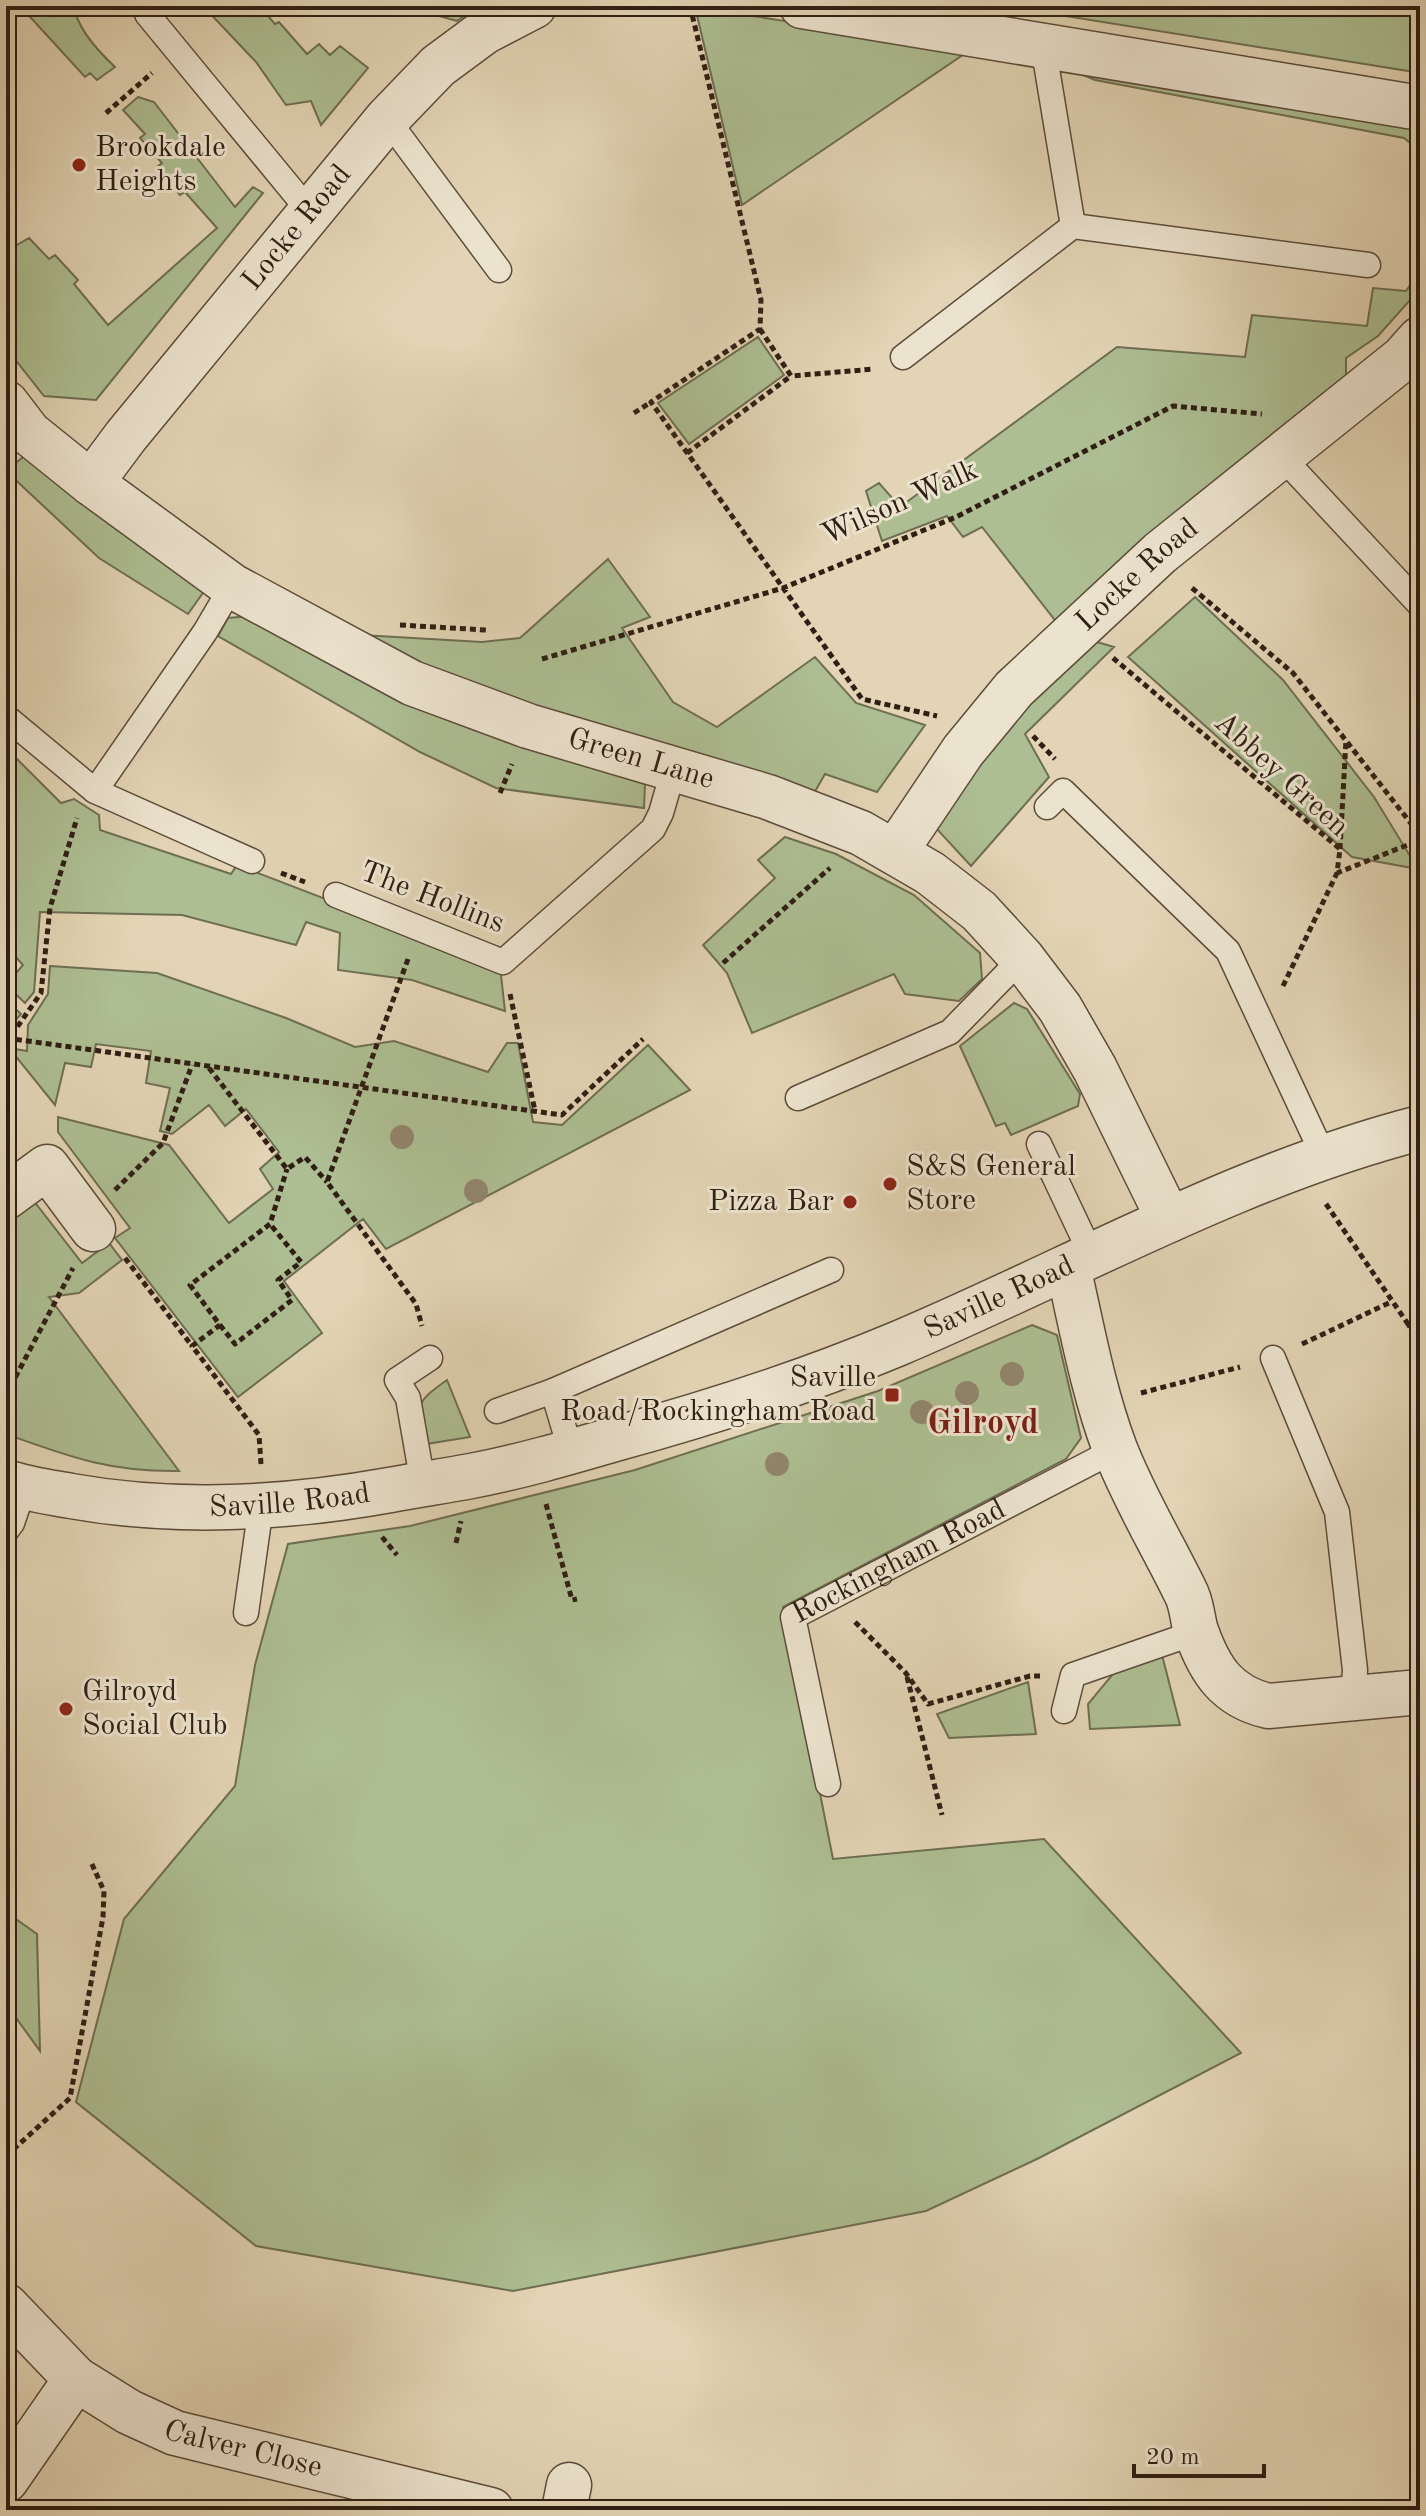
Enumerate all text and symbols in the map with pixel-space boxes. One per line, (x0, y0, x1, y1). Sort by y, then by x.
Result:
place label: Brookdale Heights (95, 133, 226, 197)
marker: Brookdale Heights (70, 156, 88, 174)
street label: Locke Road (237, 160, 357, 297)
street label: Wilson Walk (817, 455, 983, 551)
street label: Locke Road (1071, 513, 1204, 638)
street label: Abbey Green (1208, 707, 1354, 843)
street label: Green Lane (564, 724, 718, 795)
street label: The Hollins (356, 857, 508, 939)
place label: S&S General Store (906, 1152, 1076, 1216)
marker: S&S General Store (881, 1175, 899, 1193)
place label: Pizza Bar (708, 1187, 834, 1217)
marker: Pizza Bar (841, 1193, 859, 1211)
street label: Saville Road (920, 1251, 1079, 1345)
place label: Saville Road/Rockingham Road (560, 1363, 876, 1427)
marker: Saville Road/Rockingham Road (883, 1386, 901, 1404)
district label: Gilroyd (927, 1407, 1039, 1441)
street label: Saville Road (209, 1479, 372, 1523)
street label: Rockingham Road (787, 1494, 1011, 1630)
place label: Gilroyd Social Club (82, 1677, 228, 1741)
marker: Gilroyd Social Club (57, 1700, 75, 1718)
street label: Calver Close (159, 2415, 325, 2483)
scale bar (1134, 2428, 1264, 2478)
text: 20 m (1146, 2446, 1200, 2470)

